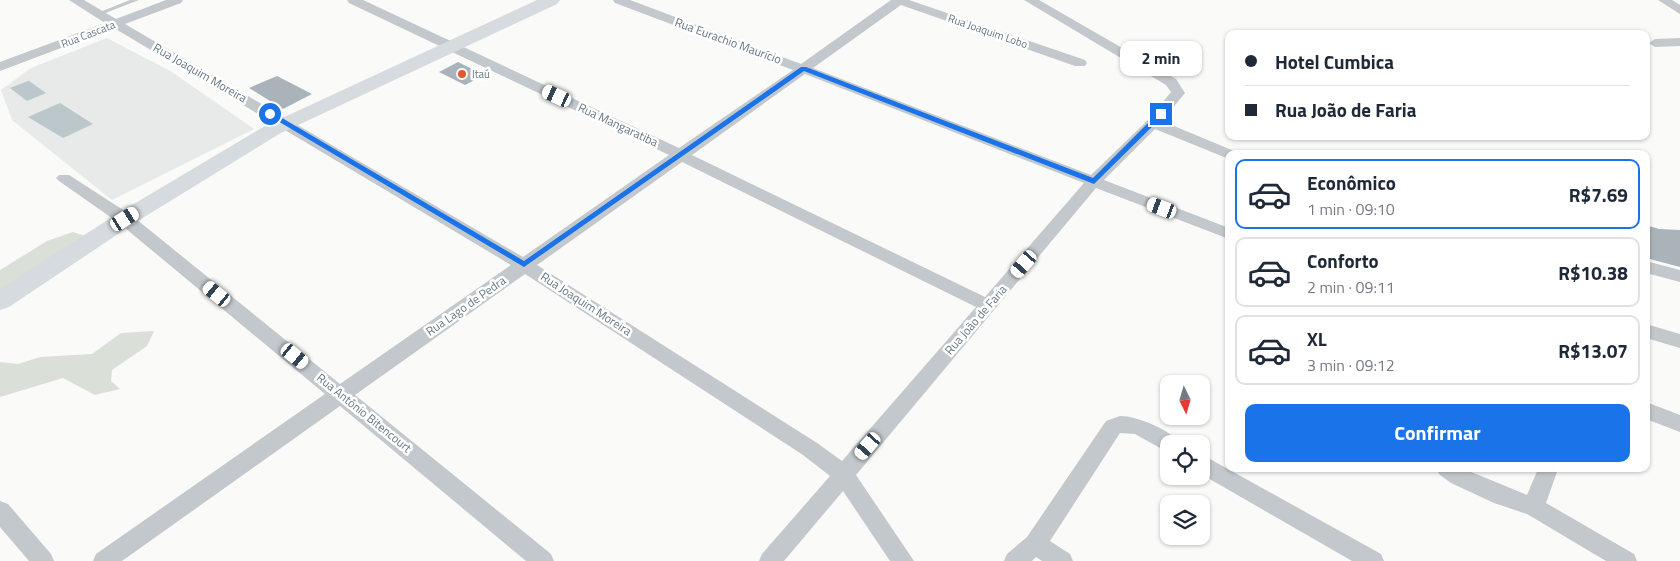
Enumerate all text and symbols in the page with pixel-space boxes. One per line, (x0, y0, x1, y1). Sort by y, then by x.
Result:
street label: Rua Joaquim Lobo (946, 10, 1030, 52)
street label: Rua Eurachio Maurício (672, 12, 784, 69)
street label: Rua Cascata (59, 16, 118, 52)
street label: Rua Joaquim Moreira (150, 38, 251, 107)
callout: 2 min (1120, 42, 1202, 76)
text: 2 min (1142, 46, 1180, 70)
text: Hotel Cumbica (1275, 47, 1394, 76)
place label: Itaú (472, 66, 490, 82)
marker: Itaú (456, 68, 468, 80)
car (540, 83, 573, 109)
text: Rua João de Faria (1275, 95, 1416, 124)
street label: Rua Mangaratiba (575, 98, 661, 151)
route start (259, 103, 281, 125)
route end (1150, 103, 1172, 125)
text: Econômico (1307, 168, 1396, 197)
icon: car (1247, 172, 1292, 217)
text: R$7.69 (1569, 180, 1628, 209)
car (1145, 196, 1178, 220)
text: 1 min · 09:10 (1307, 197, 1395, 221)
car (108, 205, 141, 233)
text: Conforto (1307, 246, 1379, 275)
car (1008, 248, 1039, 280)
icon: car (1247, 250, 1292, 295)
text: R$10.38 (1558, 258, 1628, 287)
street label: Rua Joaquim Moreira (537, 267, 636, 340)
street label: Rua Lago de Pedra (422, 271, 510, 340)
text: 2 min · 09:11 (1307, 275, 1395, 299)
car (200, 279, 233, 309)
street label: Rua João de Faria (940, 281, 1011, 359)
text: XL (1307, 324, 1327, 353)
icon: car (1247, 328, 1292, 373)
text: R$13.07 (1558, 336, 1628, 365)
car (278, 341, 311, 371)
text: 3 min · 09:12 (1307, 353, 1395, 377)
street label: Rua Antônio Bitencourt (313, 368, 417, 457)
north arrow (1160, 375, 1210, 425)
map controls (1160, 375, 1210, 545)
button: Confirmar (1245, 404, 1630, 462)
car (852, 430, 883, 462)
button: locate (1160, 435, 1210, 485)
button: layers (1160, 495, 1210, 545)

